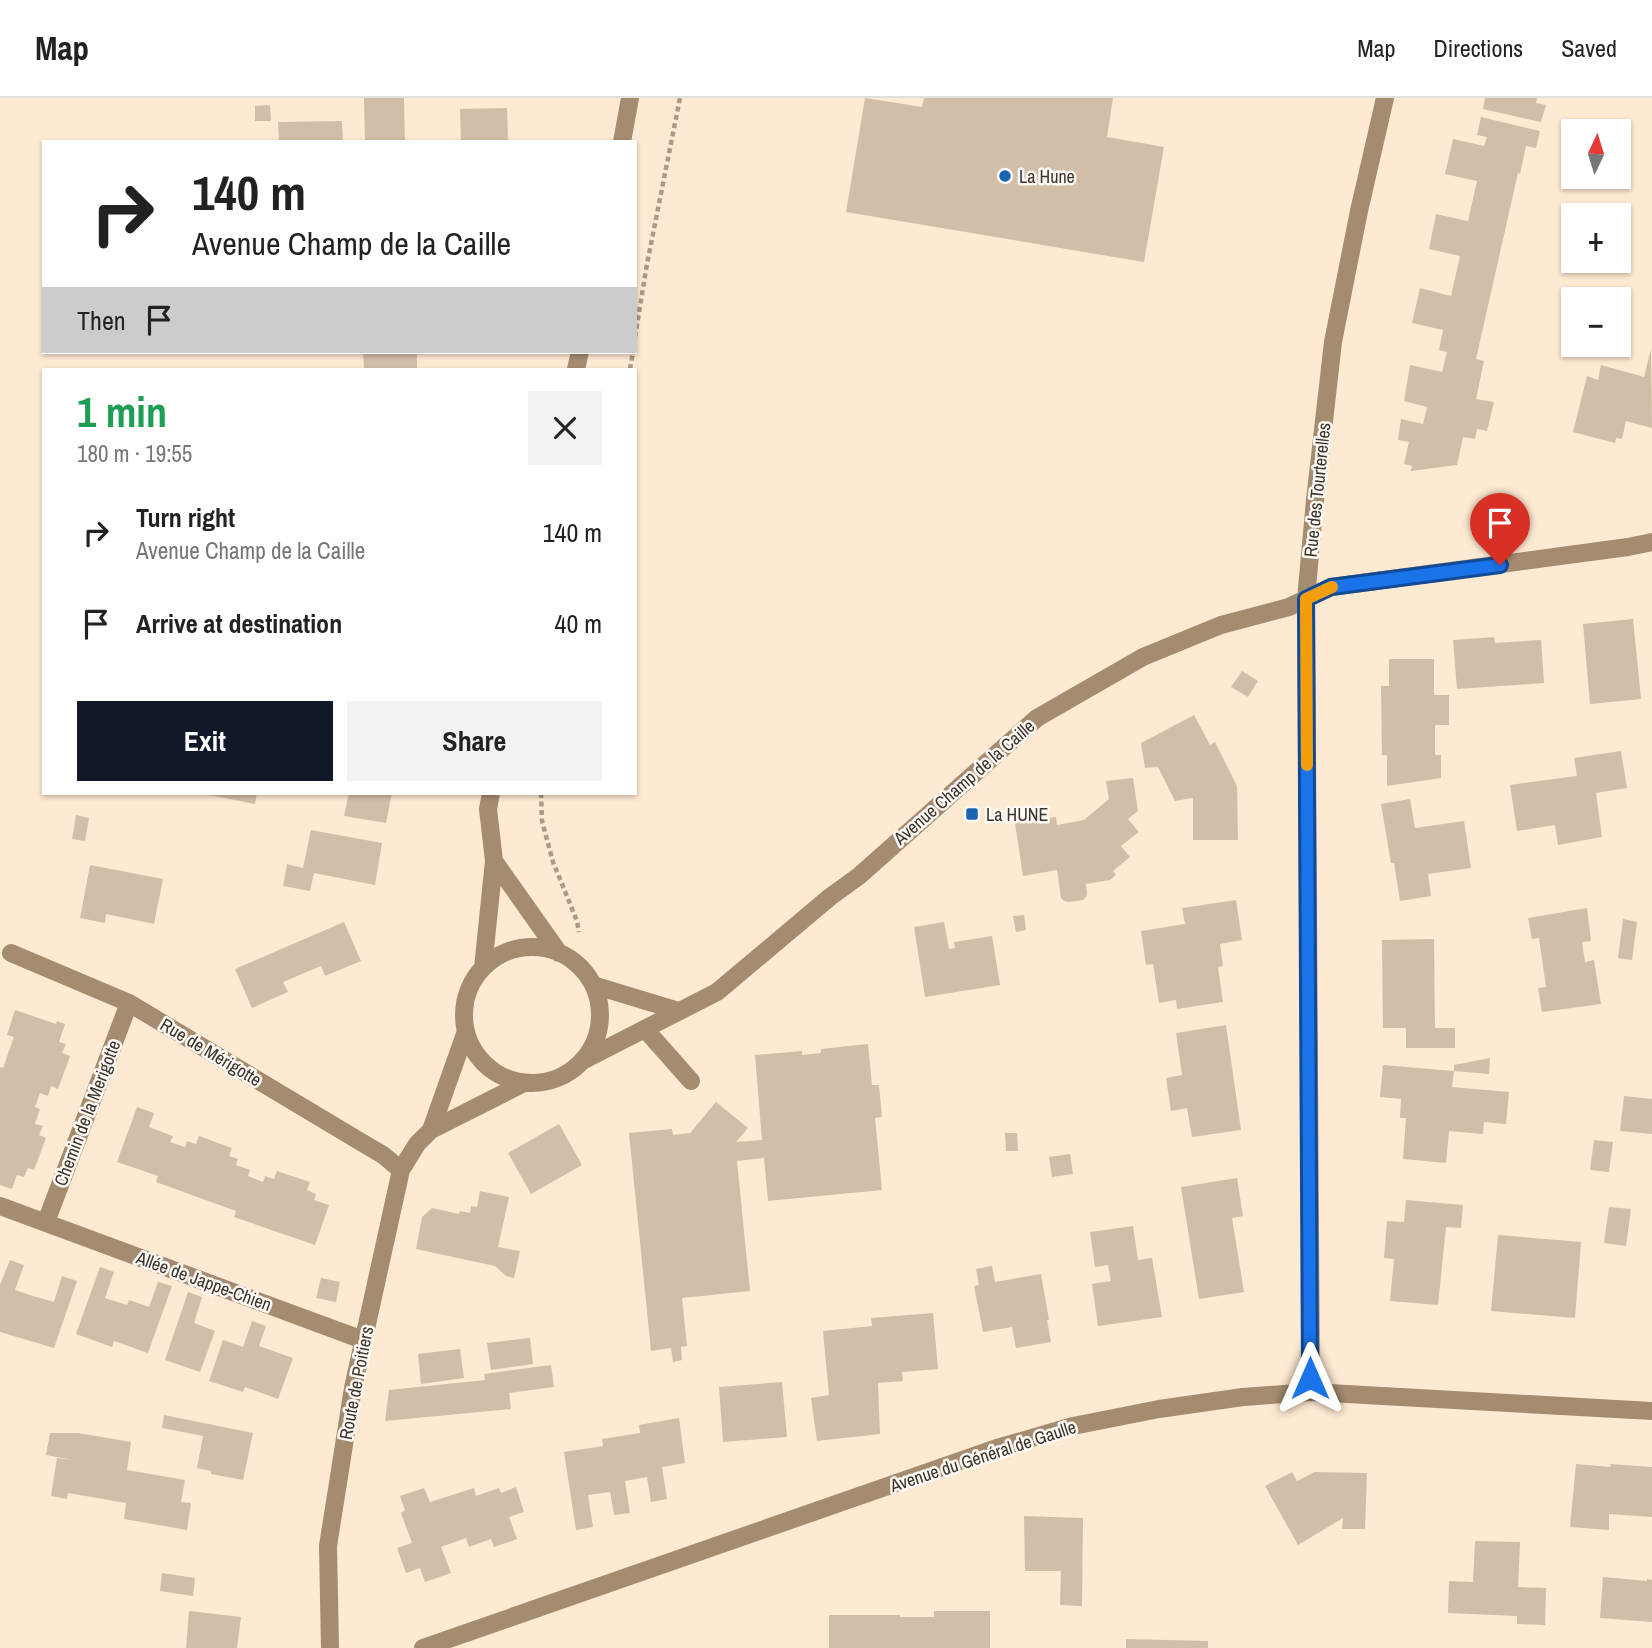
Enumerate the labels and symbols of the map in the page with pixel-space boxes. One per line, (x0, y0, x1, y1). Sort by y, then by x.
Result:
north arrow (1561, 119, 1631, 189)
place label: La Hune (1019, 164, 1075, 189)
marker: La Hune (997, 168, 1013, 184)
street label: Rue des Tourterelles (1298, 422, 1336, 558)
pin (1470, 493, 1530, 565)
street label: Avenue Champ de la Caille (887, 714, 1040, 851)
place label: La HUNE (986, 802, 1048, 827)
marker: La HUNE (964, 806, 980, 822)
street label: Rue de Mérigotte (156, 1012, 266, 1092)
street label: Chemin de la Merigotte (48, 1037, 126, 1189)
street label: Allée de Jappe-Chien (132, 1245, 275, 1317)
street label: Route de Poitiers (333, 1324, 379, 1442)
position arrow (1273, 1341, 1347, 1415)
street label: Avenue du Général de Gaulle (886, 1414, 1079, 1498)

